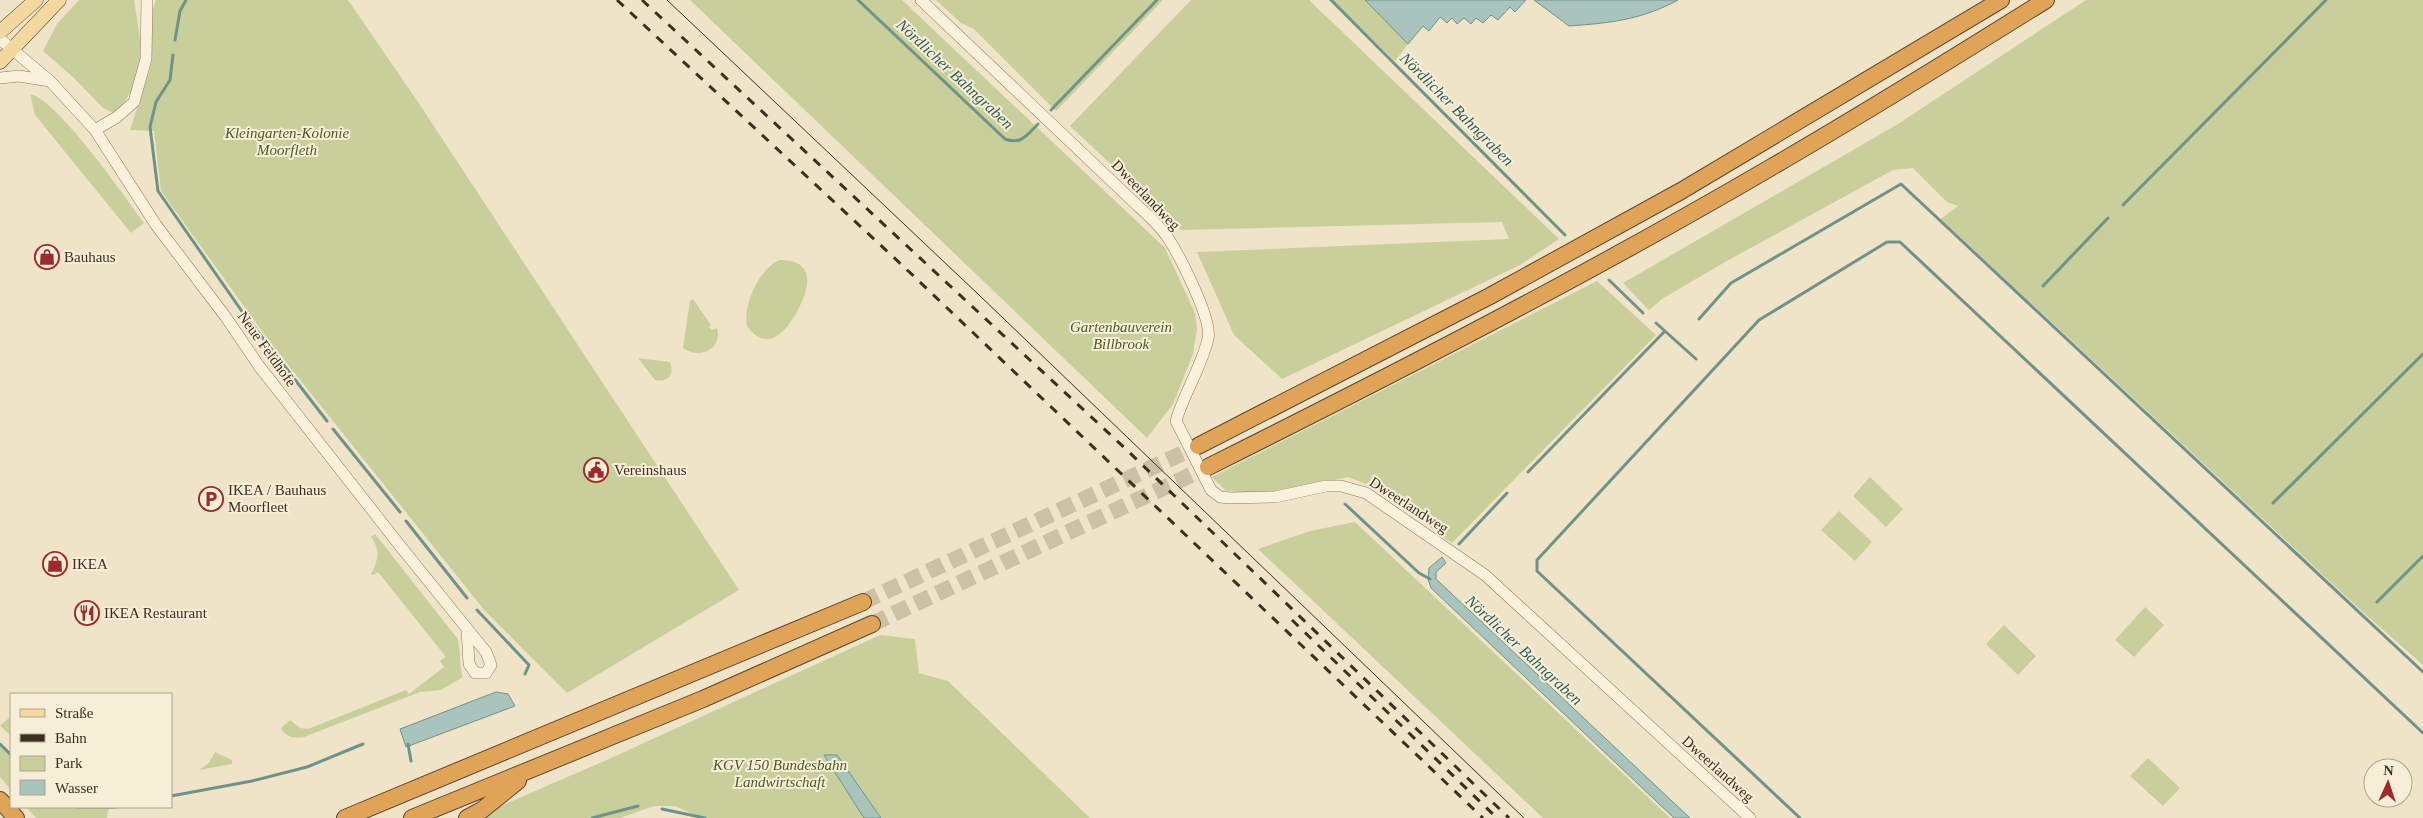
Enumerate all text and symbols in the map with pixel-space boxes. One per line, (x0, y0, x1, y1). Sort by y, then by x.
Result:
water label: Nördlicher Bahngraben (892, 15, 1017, 133)
water label: Nördlicher Bahngraben (1396, 48, 1517, 170)
park label: Kleingarten-Kolonie Moorfleth (224, 125, 349, 158)
street label: Dweerlandweg (1109, 157, 1184, 234)
shop icon: Bauhaus (34, 244, 60, 270)
place label: Bauhaus (64, 249, 116, 265)
street label: Neue Feldhofe (234, 308, 300, 390)
park label: Gartenbauverein Billbrook (1070, 319, 1172, 352)
public building icon: Vereinshaus (583, 457, 609, 483)
place label: Vereinshaus (614, 462, 687, 478)
street label: Dweerlandweg (1367, 474, 1452, 537)
place label: IKEA / Bauhaus Moorfleet (228, 482, 326, 515)
parking icon: IKEA / Bauhaus Moorfleet (198, 486, 224, 512)
shop icon: IKEA (42, 551, 68, 577)
place label: IKEA (72, 556, 108, 572)
water label: Nördlicher Bahngraben (1461, 591, 1586, 709)
restaurant icon: IKEA Restaurant (74, 600, 100, 626)
place label: IKEA Restaurant (104, 605, 208, 621)
legend (10, 693, 172, 808)
text: Straße (55, 705, 94, 721)
text: Bahn (55, 730, 87, 746)
street label: Dweerlandweg (1679, 733, 1757, 806)
text: Park (55, 755, 83, 771)
park label: KGV 150 Bundesbahn Landwirtschaft (712, 757, 847, 790)
north arrow (2363, 758, 2413, 808)
text: N (2383, 763, 2394, 778)
text: Wasser (55, 780, 98, 796)

